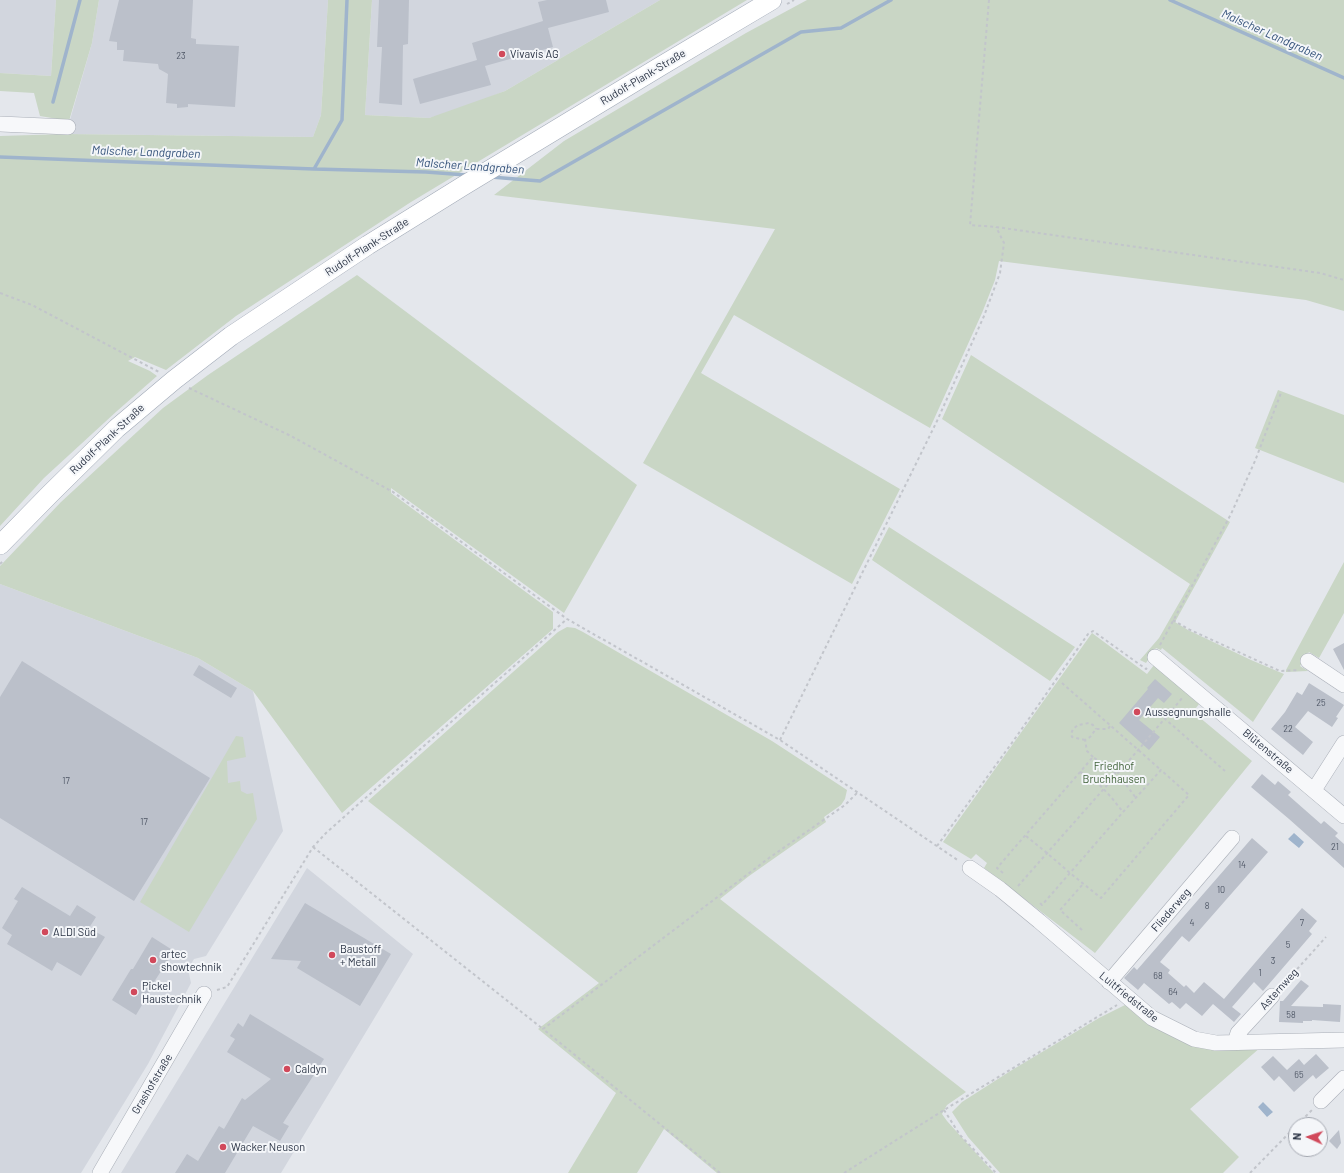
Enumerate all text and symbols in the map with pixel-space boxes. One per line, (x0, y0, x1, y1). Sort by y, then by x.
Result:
water label: Malscher Landgraben (1219, 6, 1325, 64)
street label: Rudolf-Plank-Straße (598, 46, 688, 108)
place label: Vivavis AG (510, 47, 559, 61)
marker: Vivavis AG (497, 49, 507, 59)
house number: 23 (176, 51, 186, 61)
water label: Malscher Landgraben (91, 143, 201, 161)
water label: Malscher Landgraben (415, 155, 525, 177)
street label: Rudolf-Plank-Straße (323, 215, 411, 279)
street label: Rudolf-Plank-Straße (67, 401, 147, 477)
house number: 25 (1316, 698, 1326, 708)
place label: Aussegnungshalle (1145, 705, 1231, 719)
marker: Aussegnungshalle (1132, 707, 1142, 717)
house number: 22 (1283, 724, 1293, 734)
street label: Blütenstraße (1240, 726, 1296, 776)
park label: Friedhof Bruchhausen (1083, 759, 1145, 785)
house number: 17 (62, 776, 70, 786)
house number: 17 (140, 817, 148, 827)
house number: 21 (1331, 842, 1339, 852)
house number: 14 (1238, 860, 1246, 870)
house number: 10 (1217, 885, 1225, 895)
street label: Fliederweg (1149, 886, 1193, 934)
house number: 8 (1205, 901, 1209, 911)
house number: 4 (1190, 918, 1194, 928)
house number: 7 (1300, 918, 1304, 928)
place label: ALDI Süd (53, 925, 96, 939)
marker: ALDI Süd (40, 927, 50, 937)
house number: 5 (1286, 940, 1290, 950)
place label: Baustoff + Metall (340, 942, 381, 968)
place label: artec showtechnik (161, 947, 221, 973)
marker: Baustoff + Metall (327, 950, 337, 960)
marker: artec showtechnik (148, 955, 158, 965)
house number: 3 (1271, 956, 1275, 966)
street label: Asternweg (1257, 966, 1301, 1012)
house number: 1 (1258, 968, 1262, 978)
street label: Luitfriedstraße (1097, 969, 1161, 1025)
house number: 68 (1153, 971, 1163, 981)
place label: Pickel Haustechnik (142, 979, 202, 1005)
marker: Pickel Haustechnik (129, 987, 139, 997)
house number: 64 (1168, 987, 1178, 997)
house number: 58 (1286, 1010, 1296, 1020)
street label: Grashofstraße (129, 1051, 175, 1117)
place label: Caldyn (295, 1062, 327, 1076)
marker: Caldyn (282, 1064, 292, 1074)
house number: 65 (1294, 1070, 1304, 1080)
north arrow (1288, 1117, 1328, 1157)
text: N (1290, 1132, 1303, 1140)
place label: Wacker Neuson (231, 1140, 305, 1154)
marker: Wacker Neuson (218, 1142, 228, 1152)

